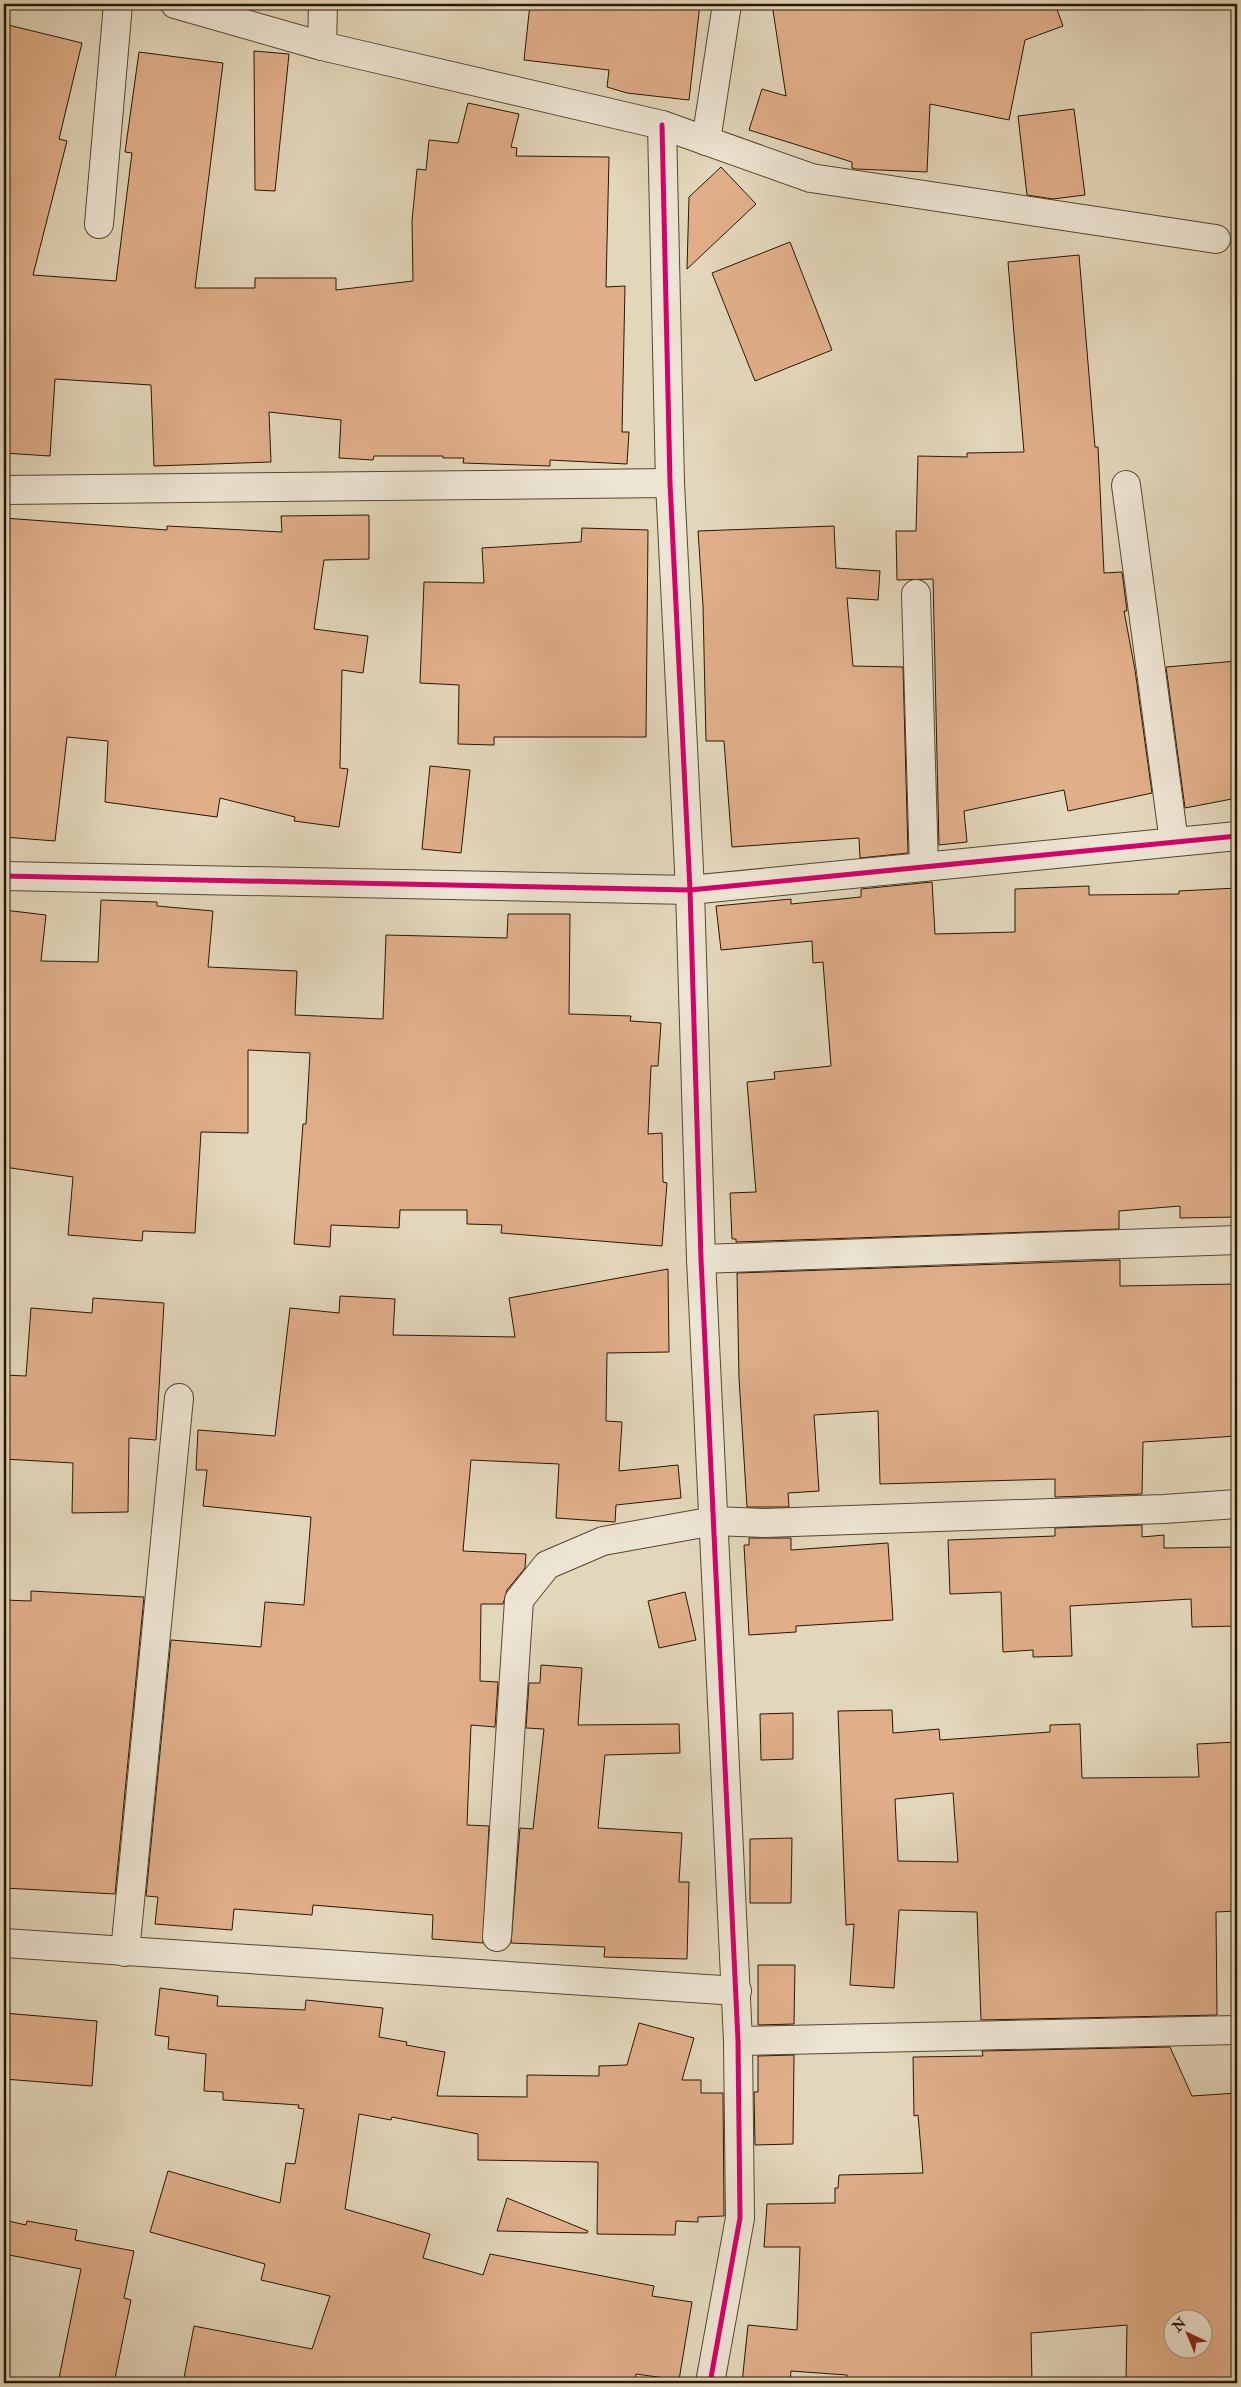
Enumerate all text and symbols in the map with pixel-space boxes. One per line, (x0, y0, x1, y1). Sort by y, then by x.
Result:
north arrow (1164, 2310, 1214, 2360)
text: N (1168, 2314, 1190, 2336)

